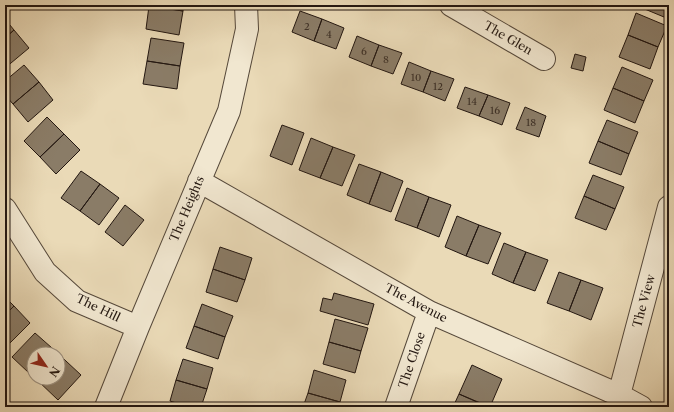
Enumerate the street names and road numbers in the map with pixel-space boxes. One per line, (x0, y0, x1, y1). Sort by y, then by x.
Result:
street label: The Glen (481, 18, 536, 58)
street label: The Heights (166, 174, 207, 244)
street label: The View (629, 271, 658, 329)
street label: The Avenue (382, 280, 450, 325)
street label: The Hill (74, 290, 123, 325)
street label: The Close (395, 329, 428, 390)

